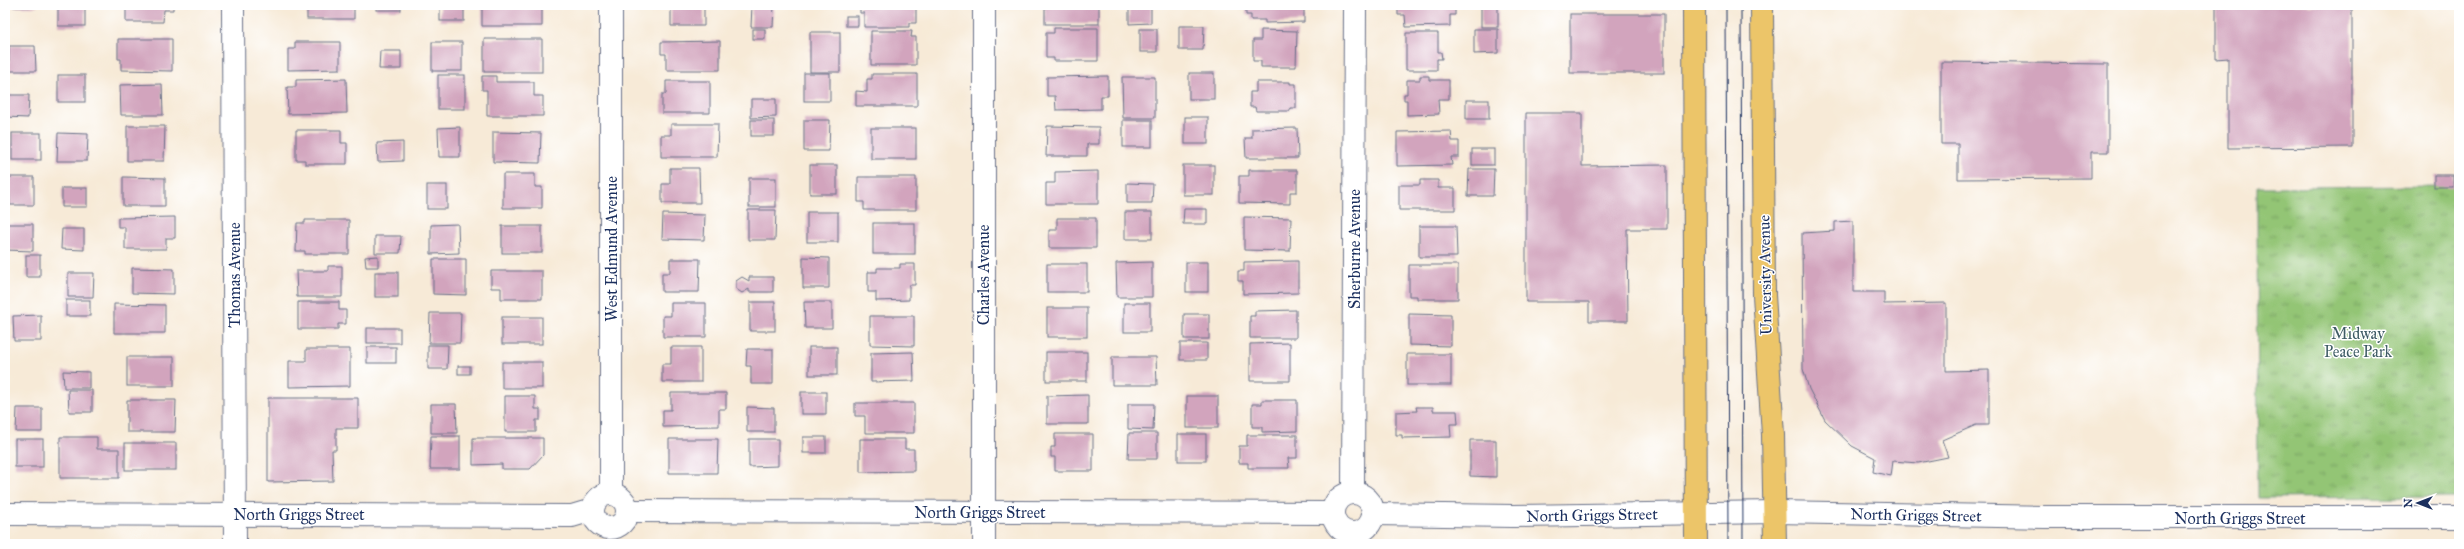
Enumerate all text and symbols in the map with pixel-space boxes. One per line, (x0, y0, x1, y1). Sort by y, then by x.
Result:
street label: West Edmund Avenue (602, 176, 621, 322)
street label: Sherburne Avenue (1345, 189, 1364, 309)
street label: University Avenue (1754, 214, 1776, 335)
street label: Thomas Avenue (225, 222, 244, 328)
street label: Charles Avenue (974, 224, 993, 325)
park label: Midway Peace Park (2324, 324, 2393, 361)
north arrow (2398, 483, 2438, 523)
text: N (2402, 498, 2415, 508)
street label: North Griggs Street (914, 503, 1046, 523)
street label: North Griggs Street (1526, 504, 1658, 527)
street label: North Griggs Street (1850, 504, 1982, 527)
street label: North Griggs Street (233, 505, 365, 525)
street label: North Griggs Street (2174, 509, 2306, 529)

